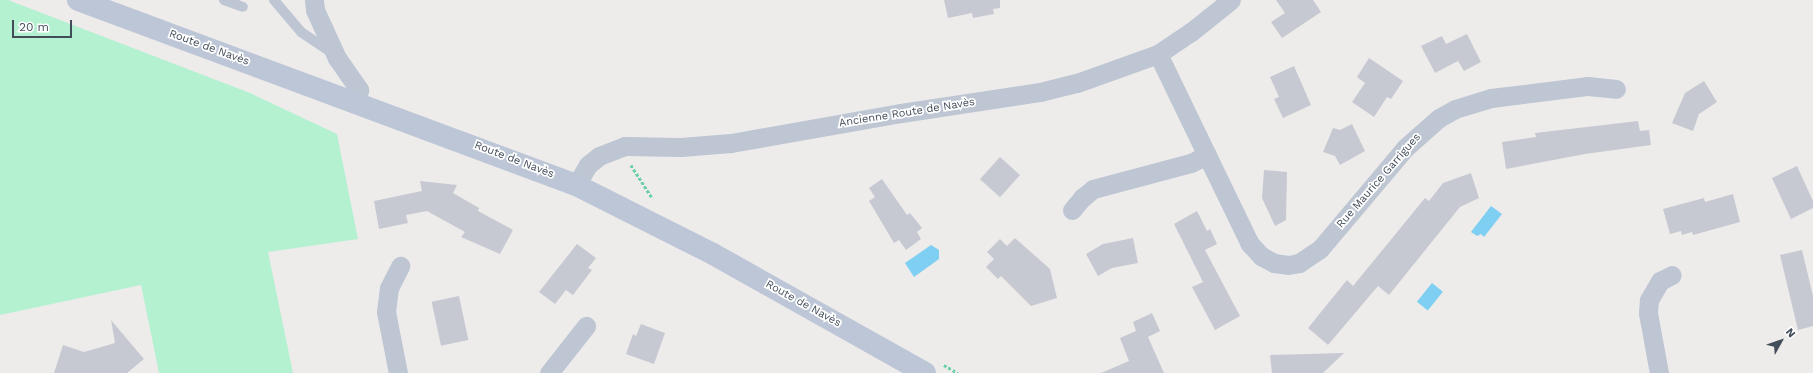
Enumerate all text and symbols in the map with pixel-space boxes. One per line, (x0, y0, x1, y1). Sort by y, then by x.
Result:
scale bar (14, 12, 74, 38)
text: 20 m (19, 20, 49, 34)
street label: Route de Navès (167, 27, 251, 69)
street label: Ancienne Route de Navès (838, 96, 976, 130)
street label: Rue Maurice Garrigues (1334, 131, 1424, 231)
street label: Route de Navès (472, 139, 556, 181)
street label: Route de Navès (763, 278, 843, 330)
north arrow (1761, 321, 1801, 361)
text: N (1783, 326, 1798, 340)

